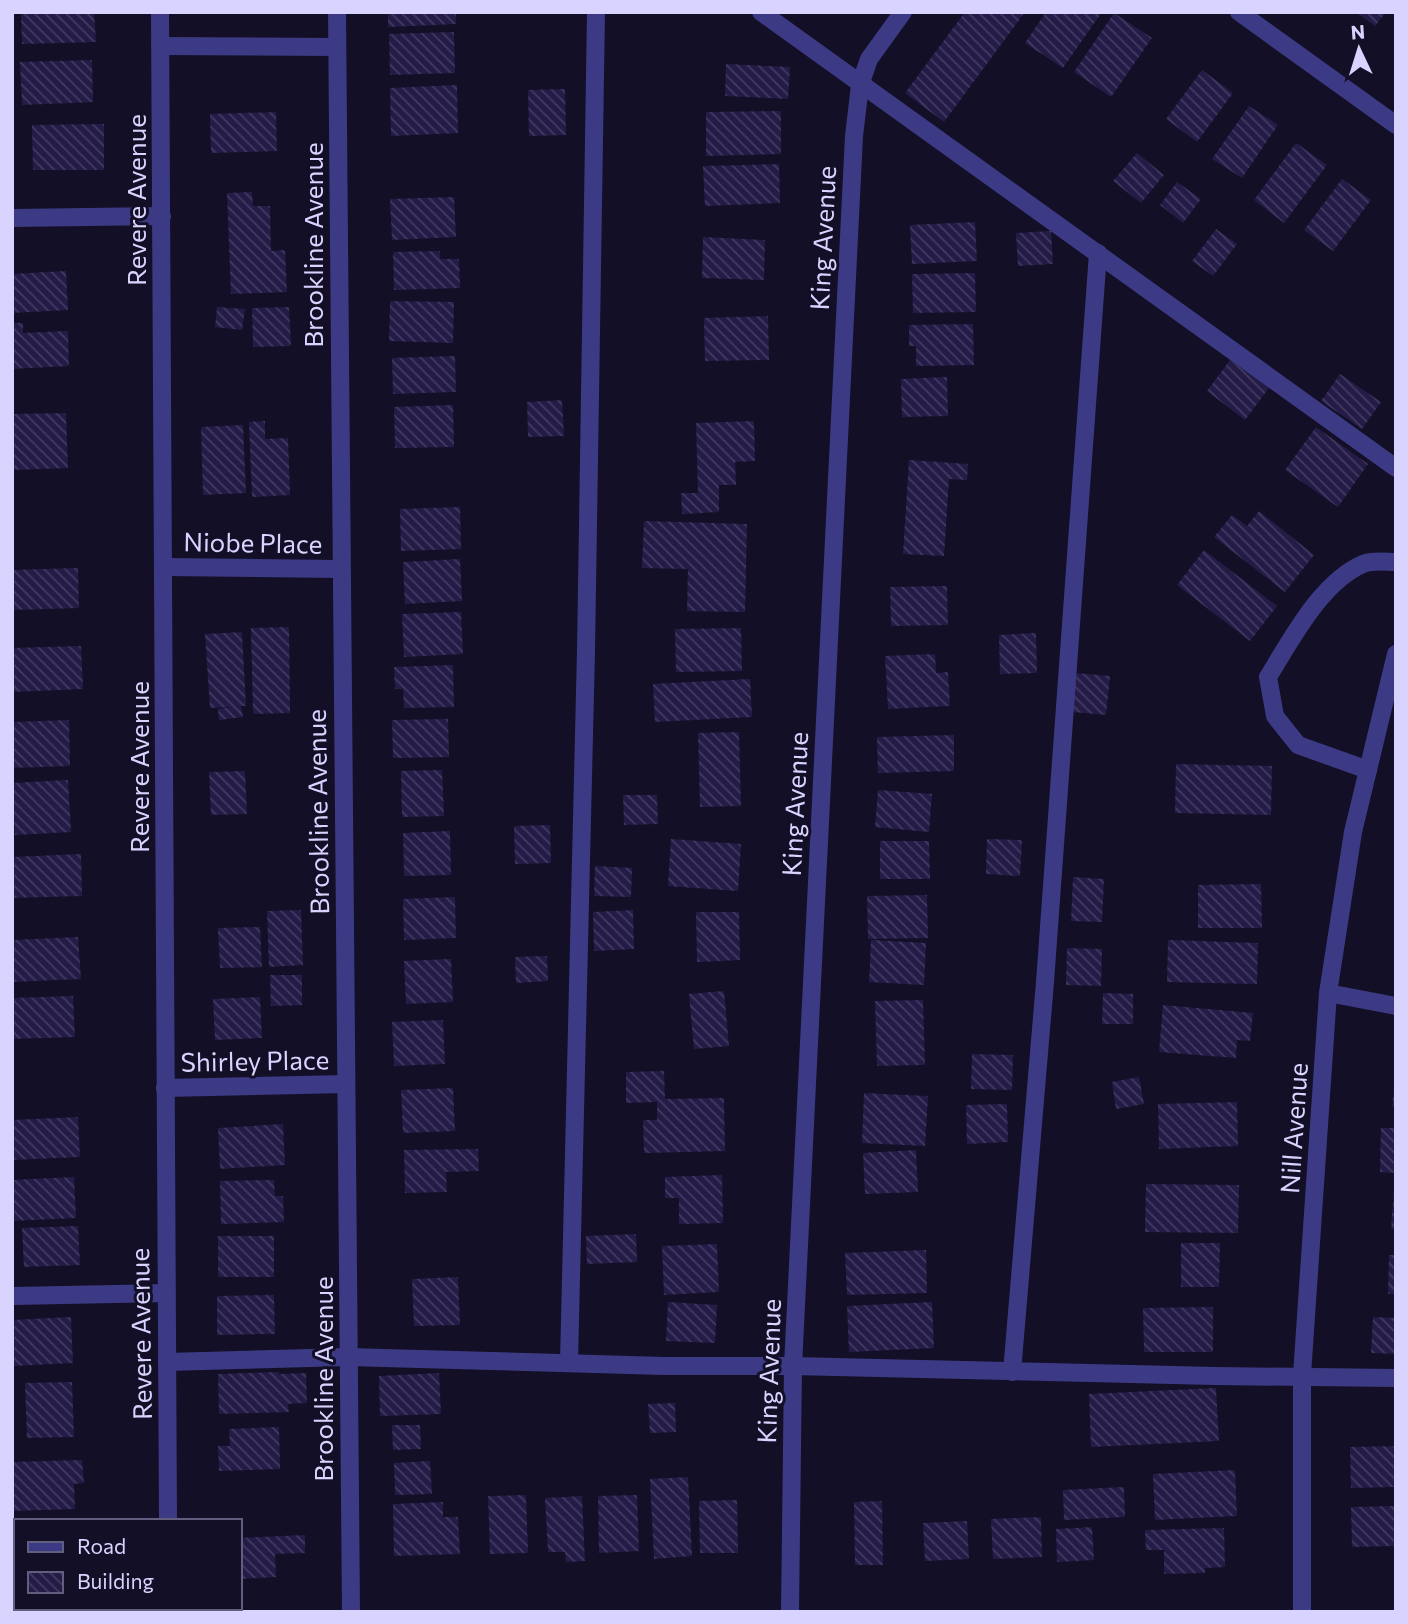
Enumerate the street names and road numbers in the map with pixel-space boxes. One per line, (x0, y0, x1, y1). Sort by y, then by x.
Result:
street label: Revere Avenue (120, 114, 151, 286)
street label: Brookline Avenue (297, 142, 328, 348)
street label: King Avenue (803, 165, 841, 311)
street label: Niobe Place (183, 525, 323, 559)
street label: Revere Avenue (123, 681, 154, 853)
street label: Brookline Avenue (300, 709, 334, 915)
street label: King Avenue (775, 731, 813, 877)
street label: Shirley Place (180, 1043, 330, 1077)
street label: Nill Avenue (1273, 1062, 1313, 1194)
street label: Revere Avenue (123, 1248, 157, 1420)
street label: Brookline Avenue (307, 1276, 338, 1482)
street label: King Avenue (750, 1298, 786, 1444)

